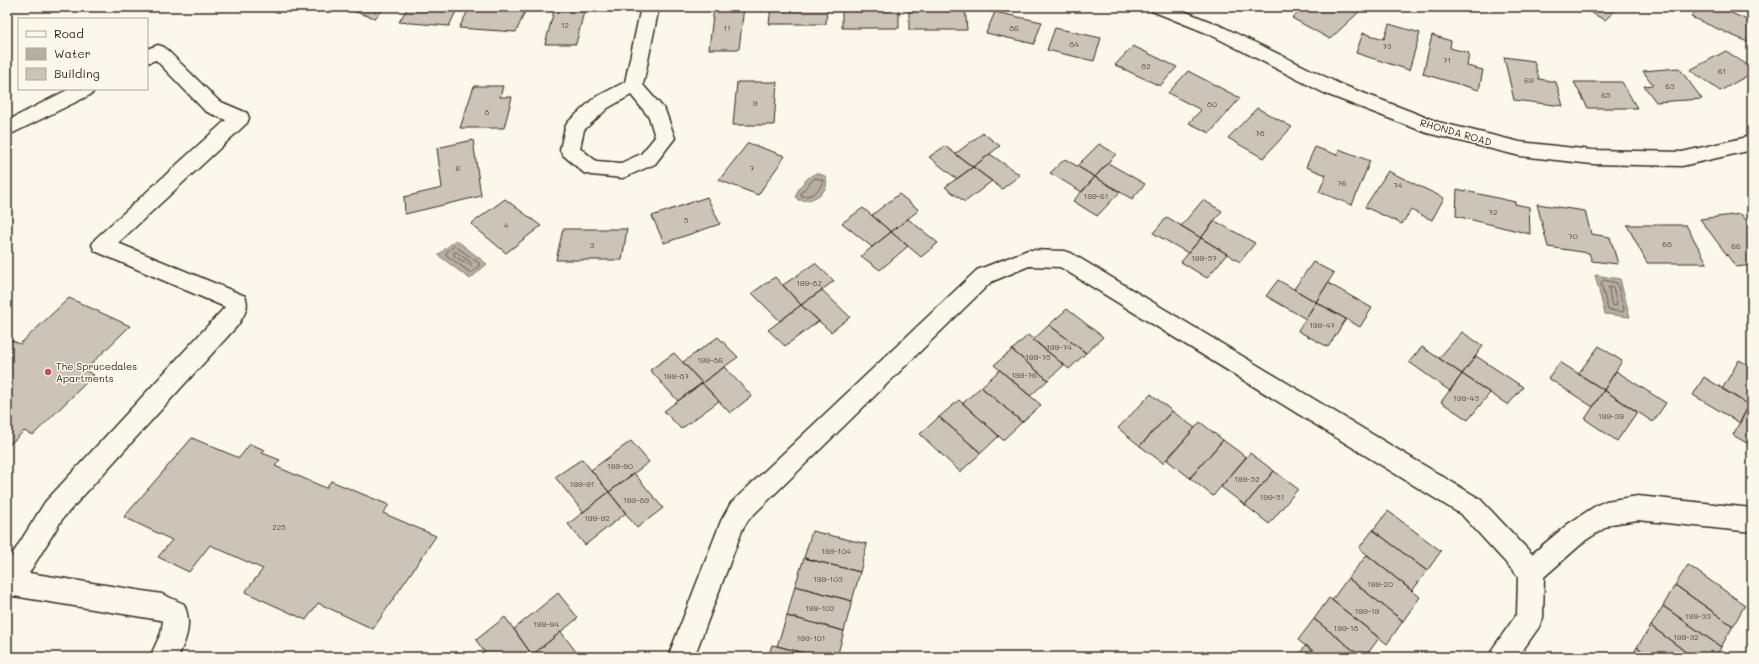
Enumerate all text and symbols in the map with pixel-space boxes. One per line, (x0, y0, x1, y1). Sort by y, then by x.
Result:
legend (18, 18, 148, 90)
house number: 12 (561, 20, 569, 30)
house number: 11 (723, 23, 731, 33)
house number: 86 (1009, 23, 1019, 33)
text: Road (54, 25, 84, 41)
house number: 84 (1069, 39, 1079, 49)
house number: 73 (1382, 41, 1392, 51)
text: Water (54, 45, 91, 61)
house number: 71 (1443, 55, 1451, 65)
house number: 82 (1141, 61, 1151, 71)
text: Building (54, 65, 100, 81)
house number: 61 (1718, 66, 1726, 76)
house number: 69 (1524, 75, 1534, 85)
house number: 63 (1665, 81, 1675, 91)
house number: 65 (1601, 90, 1611, 100)
house number: 9 (753, 98, 758, 108)
house number: 80 (1207, 99, 1217, 109)
house number: 8 (485, 107, 490, 117)
street label: RHONDA ROAD (1419, 115, 1494, 149)
house number: 78 (1255, 128, 1265, 138)
house number: 6 (456, 163, 461, 173)
house number: 7 (750, 163, 755, 173)
house number: 76 (1337, 178, 1347, 188)
house number: 74 (1393, 180, 1403, 190)
house number: 199-61 (1084, 191, 1108, 201)
house number: 72 (1489, 207, 1497, 217)
house number: 5 (684, 215, 689, 225)
house number: 4 (504, 220, 509, 230)
house number: 70 (1568, 231, 1578, 241)
house number: 68 (1662, 239, 1672, 249)
house number: 3 (590, 240, 595, 250)
house number: 66 (1731, 241, 1741, 251)
house number: 199-57 (1191, 253, 1217, 263)
house number: 199-82 (796, 278, 822, 288)
house number: 199-47 (1309, 320, 1335, 330)
house number: 199-74 (1046, 342, 1072, 352)
house number: 199-75 (1025, 352, 1051, 362)
house number: 199-86 (697, 355, 723, 365)
place label: The Sprucedales Apartments (56, 359, 137, 385)
marker: The Sprucedales Apartments (43, 367, 53, 377)
house number: 199-76 (1011, 370, 1037, 380)
house number: 199-87 (663, 371, 689, 381)
house number: 199-43 (1453, 393, 1479, 403)
house number: 199-39 (1598, 411, 1624, 421)
house number: 199-90 (607, 461, 633, 471)
house number: 199-52 (1234, 474, 1260, 484)
house number: 199-91 (570, 479, 594, 489)
house number: 199-51 (1260, 492, 1284, 502)
house number: 199-89 (623, 495, 649, 505)
house number: 199-92 (584, 513, 610, 523)
house number: 225 (272, 522, 286, 532)
house number: 199-104 (821, 546, 851, 556)
house number: 199-103 (813, 574, 843, 584)
house number: 199-20 (1367, 579, 1393, 589)
house number: 199-102 (805, 603, 835, 613)
house number: 199-19 (1355, 606, 1380, 616)
house number: 199-33 (1685, 611, 1711, 621)
house number: 199-94 (533, 619, 559, 629)
house number: 199-18 (1334, 623, 1359, 633)
house number: 199-32 (1673, 632, 1699, 642)
house number: 199-101 (797, 633, 825, 643)

